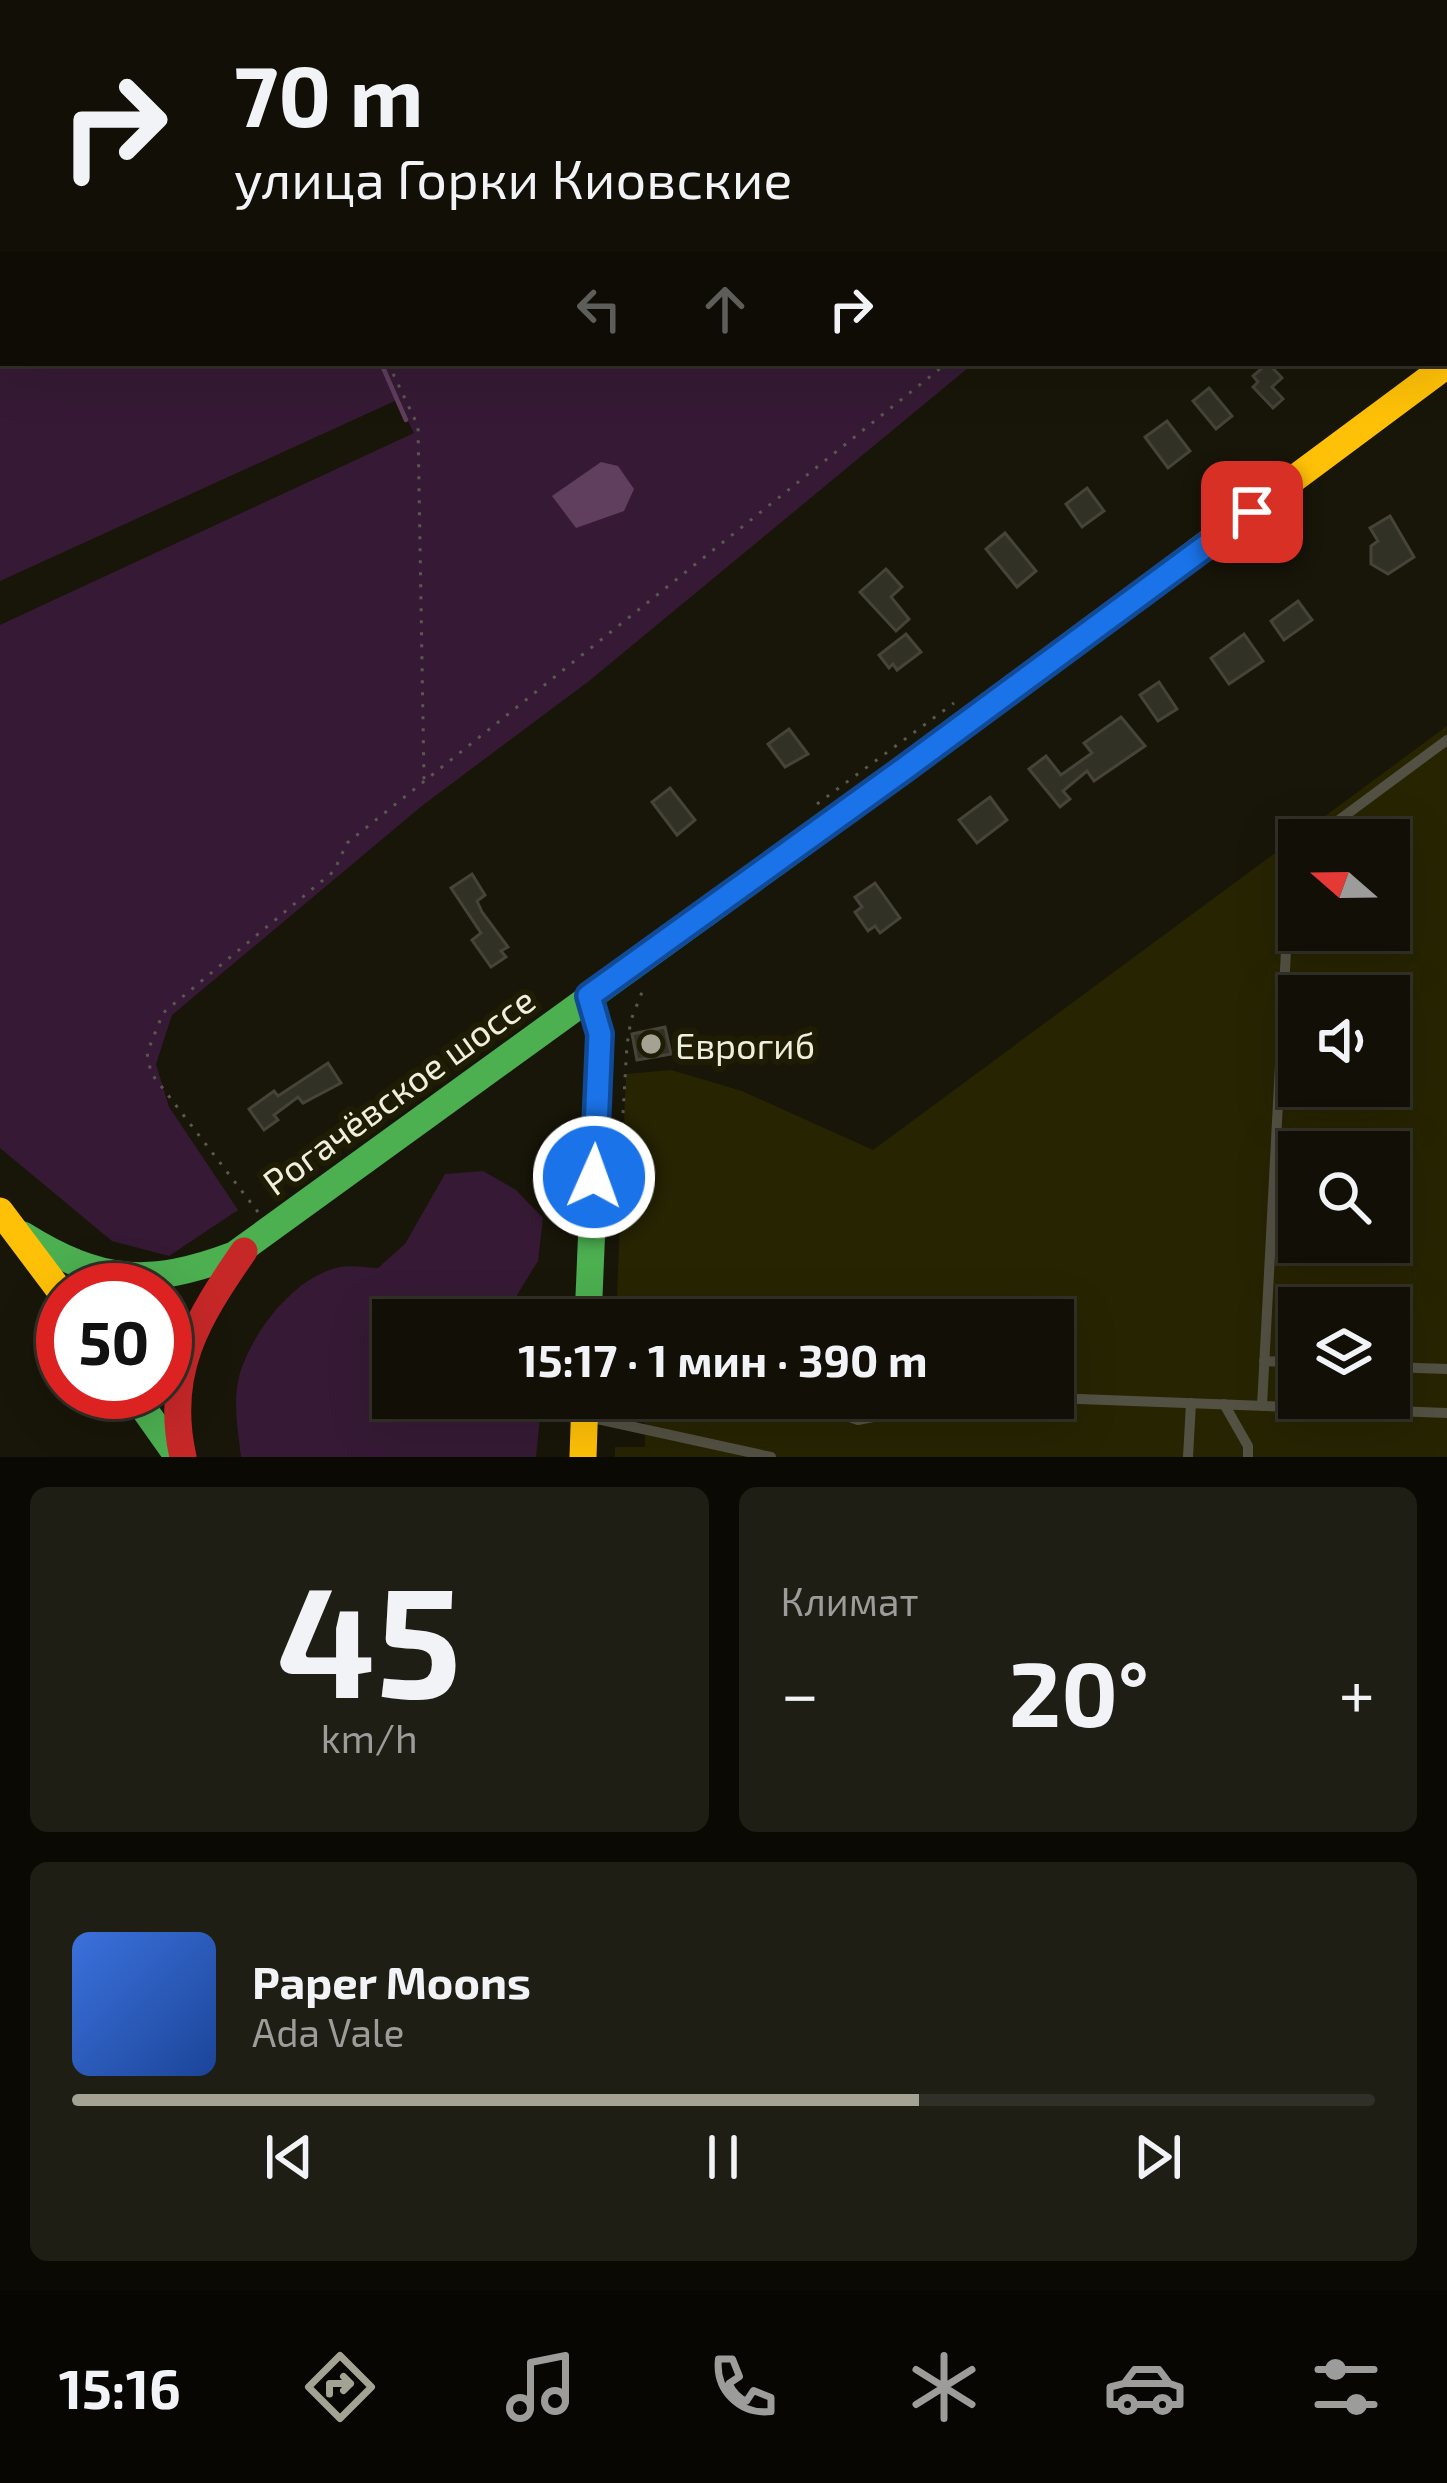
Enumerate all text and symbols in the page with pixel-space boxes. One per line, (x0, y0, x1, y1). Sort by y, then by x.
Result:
text: 70 m (234, 43, 424, 144)
icon: right (36, 48, 192, 204)
text: улица Горки Киовские (234, 145, 793, 210)
icon: left (566, 276, 632, 342)
icon: ahead (692, 276, 758, 342)
icon: right (818, 276, 884, 342)
pin (1201, 461, 1303, 563)
icon: arrive (1219, 479, 1285, 545)
north arrow (1278, 819, 1410, 951)
map controls (1278, 819, 1410, 1419)
button: sound (1278, 975, 1410, 1107)
street label: Рогачёвское шоссе (254, 977, 542, 1203)
place label: Еврогиб (675, 1023, 815, 1066)
marker: Еврогиб (638, 1031, 664, 1057)
position arrow (531, 1114, 657, 1240)
button: search (1278, 1131, 1410, 1263)
speed limit sign: 50 (36, 1263, 192, 1419)
button: layers (1278, 1287, 1410, 1419)
text: 15:17 · 1 мин · 390 m (518, 1332, 928, 1386)
text: 45 (277, 1542, 462, 1729)
text: Климат (781, 1577, 919, 1624)
text: 20° (1009, 1637, 1149, 1745)
text: − (781, 1652, 819, 1731)
text: + (1339, 1652, 1375, 1731)
text: km/h (321, 1714, 418, 1761)
text: Paper Moons (252, 1954, 531, 2008)
text: Ada Vale (252, 2008, 404, 2055)
icon: previous (256, 2124, 322, 2190)
icon: pause (690, 2124, 756, 2190)
icon: next (1125, 2124, 1191, 2190)
icon: directions (298, 2345, 382, 2429)
icon: music (499, 2345, 583, 2429)
icon: phone (701, 2345, 785, 2429)
icon: climate (902, 2345, 986, 2429)
icon: car (1103, 2345, 1187, 2429)
icon: filters (1304, 2345, 1388, 2429)
text: 15:16 (59, 2355, 181, 2420)

